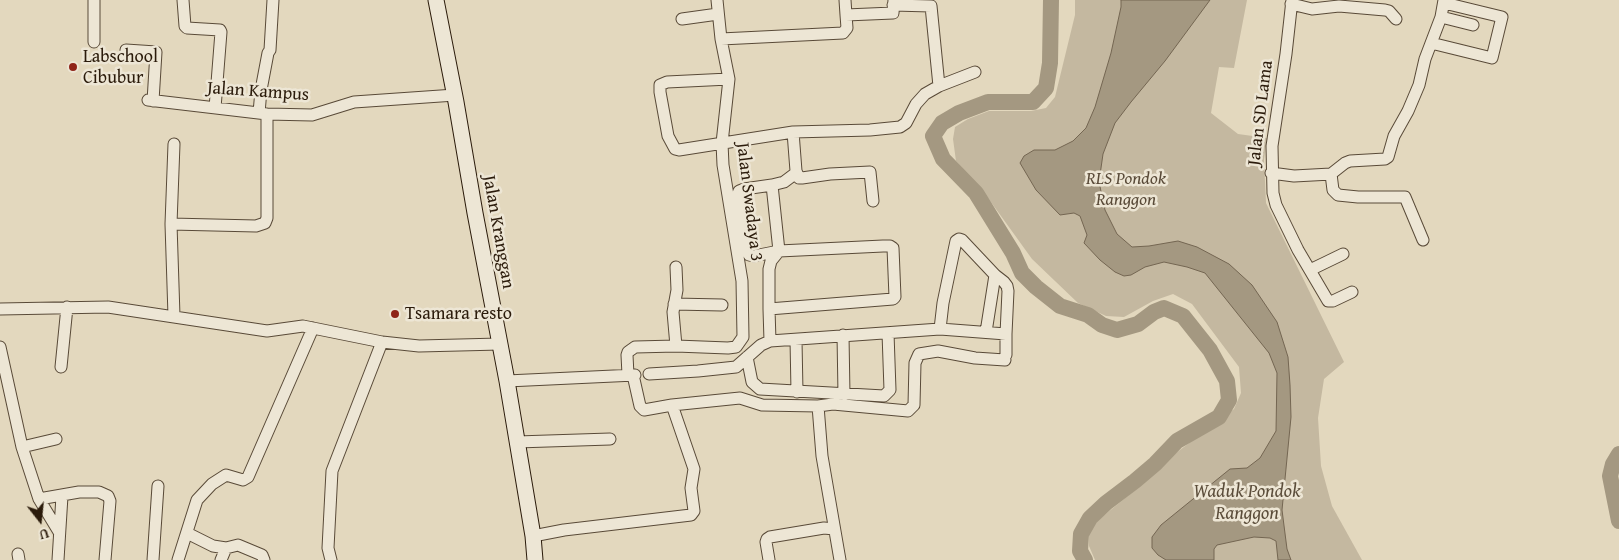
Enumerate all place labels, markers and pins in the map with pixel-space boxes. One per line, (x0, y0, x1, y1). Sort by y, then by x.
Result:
place label: Labschool Cibubur (83, 46, 158, 88)
marker: Labschool Cibubur (67, 61, 79, 73)
place label: Tsamara resto (405, 303, 512, 325)
marker: Tsamara resto (389, 308, 401, 320)

